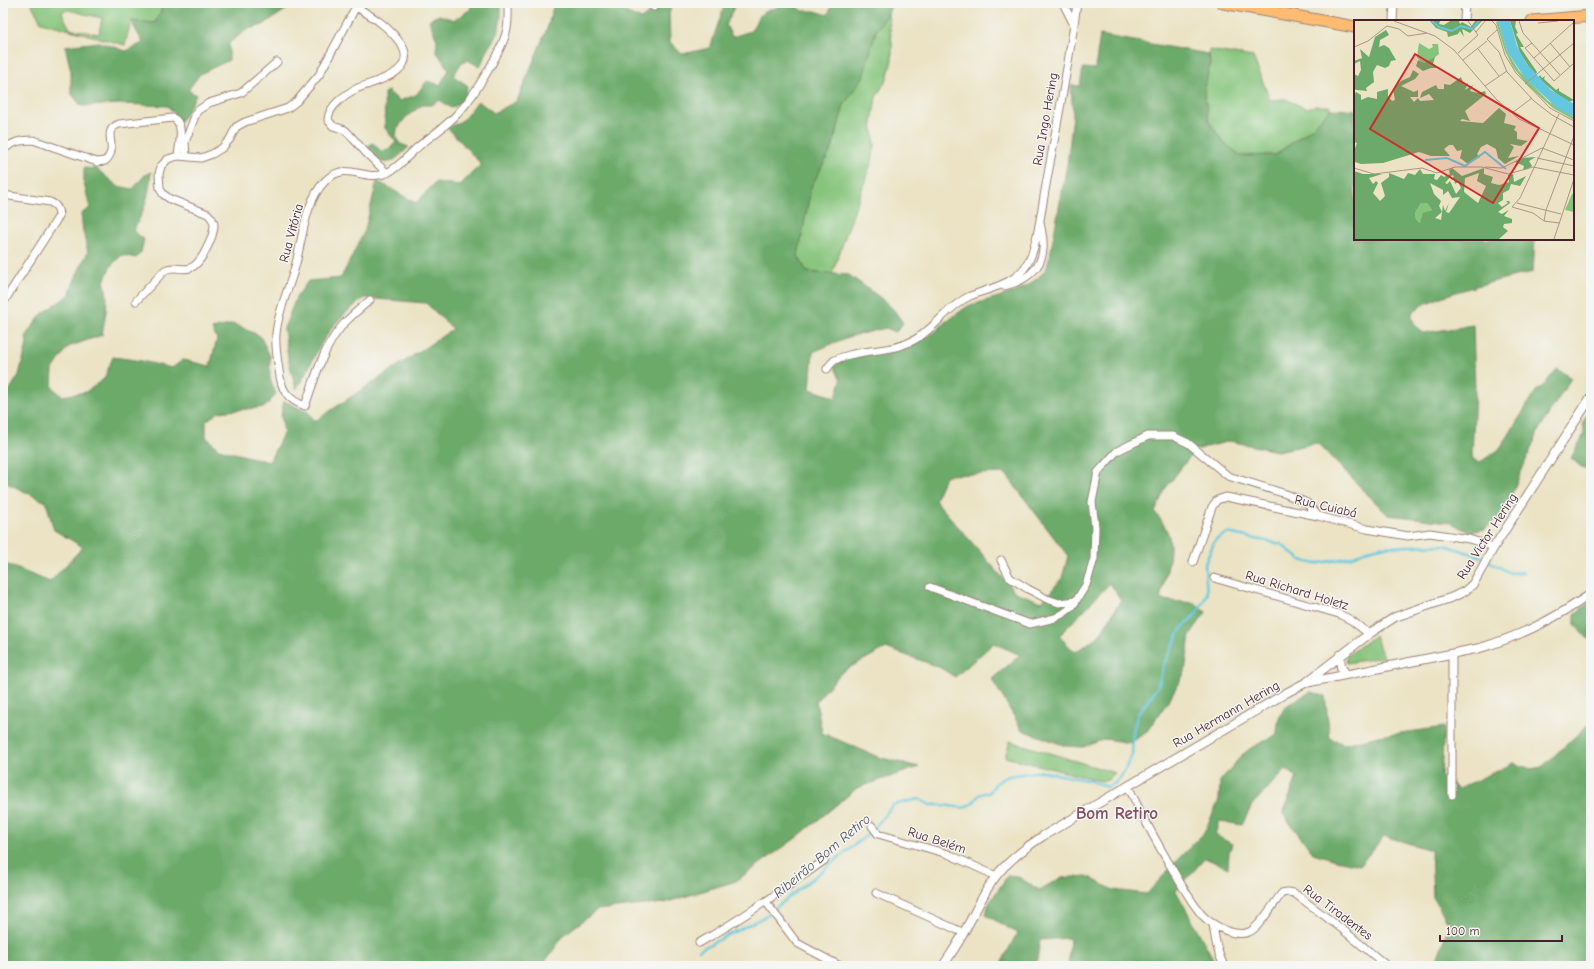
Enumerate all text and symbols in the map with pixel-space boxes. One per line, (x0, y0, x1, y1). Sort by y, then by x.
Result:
inset map (1354, 20, 1574, 240)
street label: Rua Ingo Hering (1029, 71, 1061, 167)
street label: Rua Vitória (276, 202, 306, 264)
street label: Rua Victor Hering (1454, 490, 1520, 582)
street label: Rua Cuiabá (1293, 492, 1359, 520)
street label: Rua Richard Holetz (1244, 567, 1351, 613)
street label: Rua Hermann Hering (1170, 677, 1282, 751)
district label: Bom Retiro (1076, 804, 1158, 823)
water label: Ribeirão Bom Retiro (770, 810, 874, 902)
street label: Rua Belém (906, 824, 968, 856)
street label: Rua Tiradentes (1300, 881, 1376, 943)
scale bar (1440, 917, 1562, 943)
text: 100 m (1446, 924, 1479, 938)

